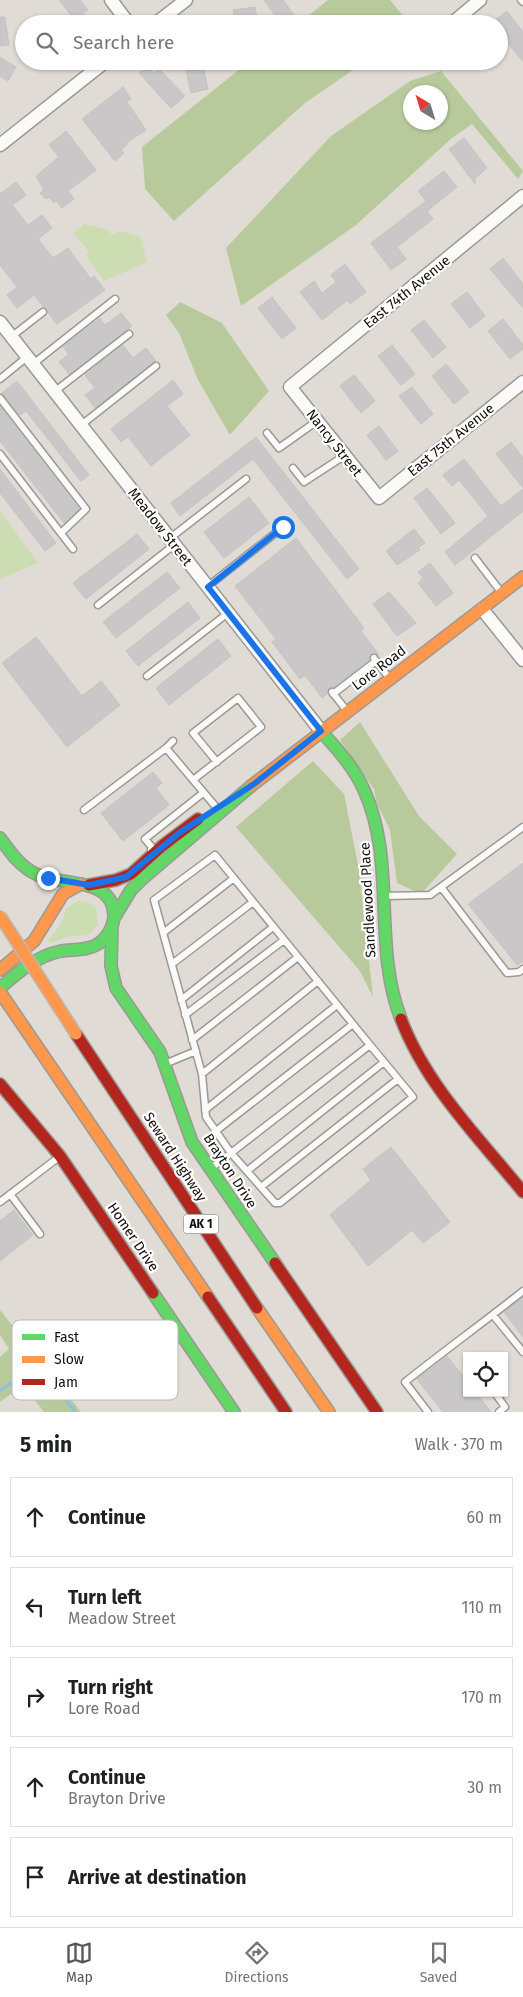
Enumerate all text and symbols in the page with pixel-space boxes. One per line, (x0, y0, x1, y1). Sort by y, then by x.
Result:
search box (15, 15, 508, 70)
icon: search (33, 29, 61, 57)
text: Search here (73, 31, 174, 54)
north arrow (403, 85, 448, 130)
street label: East 74th Avenue (360, 252, 454, 332)
street label: East 75th Avenue (404, 400, 498, 480)
street label: Nancy Street (302, 406, 366, 481)
street label: Meadow Street (124, 485, 196, 570)
route start (272, 516, 295, 539)
street label: Lore Road (349, 642, 409, 694)
street label: Sandlewood Place (356, 842, 380, 958)
route end (37, 867, 60, 890)
street label: Seward Highway (140, 1109, 210, 1205)
street label: Brayton Drive (200, 1131, 260, 1211)
street label: Homer Drive (104, 1199, 162, 1275)
road number: AK 1 (184, 1214, 218, 1234)
legend (12, 1320, 178, 1400)
text: Fast (54, 1329, 80, 1346)
text: Slow (54, 1351, 84, 1368)
map controls (463, 1352, 508, 1397)
button: locate (463, 1352, 508, 1397)
text: Jam (54, 1374, 78, 1391)
text: 5 min (20, 1432, 72, 1458)
text: Walk · 370 m (415, 1435, 503, 1454)
icon: ahead (21, 1503, 49, 1531)
text: Continue (68, 1506, 146, 1529)
text: 60 m (467, 1508, 502, 1527)
text: Turn left (68, 1586, 142, 1609)
icon: left (21, 1593, 49, 1621)
text: 110 m (461, 1598, 502, 1617)
text: Meadow Street (68, 1609, 176, 1628)
text: Turn right (68, 1676, 153, 1699)
icon: right (21, 1683, 49, 1711)
text: 170 m (461, 1688, 502, 1707)
text: Lore Road (68, 1699, 140, 1718)
text: Continue (68, 1766, 146, 1789)
icon: ahead (21, 1773, 49, 1801)
text: 30 m (467, 1778, 502, 1797)
text: Brayton Drive (68, 1789, 166, 1808)
icon: arrive (21, 1863, 49, 1891)
text: Arrive at destination (68, 1866, 247, 1889)
tab: Map (65, 1939, 93, 1986)
tab: Directions (224, 1939, 289, 1986)
tab: Saved (420, 1939, 458, 1986)

